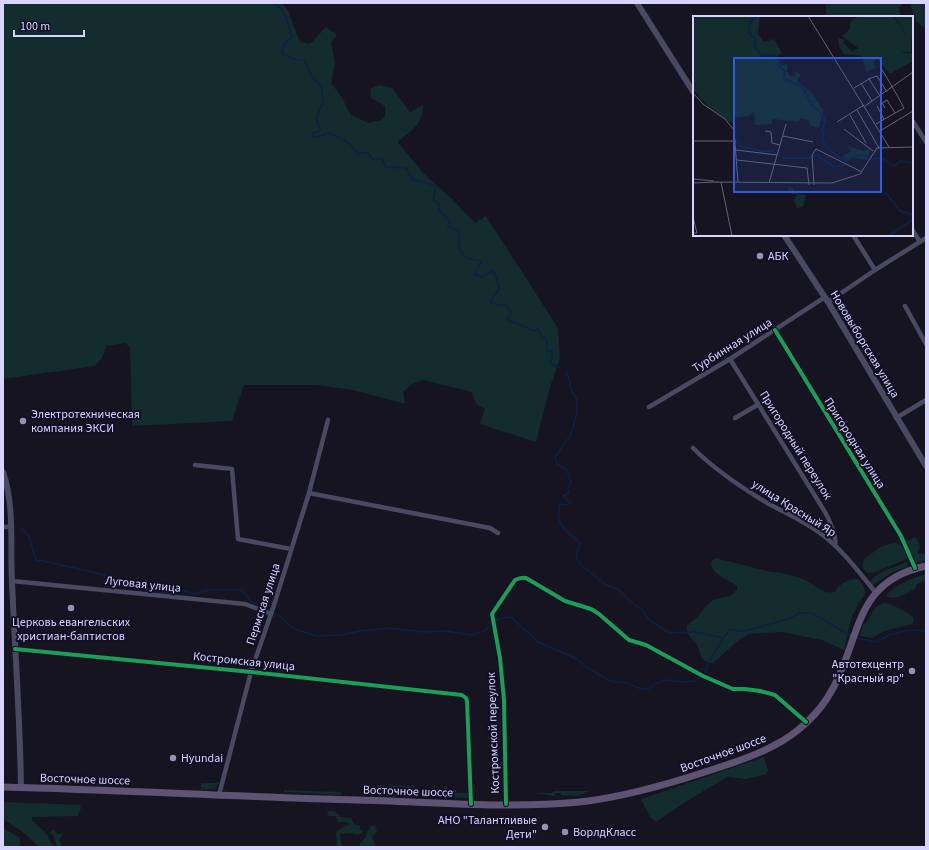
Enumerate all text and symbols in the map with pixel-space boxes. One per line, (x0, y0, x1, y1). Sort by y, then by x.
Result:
scale bar (14, 12, 84, 38)
inset map (693, 16, 913, 236)
text: 100 m (20, 18, 50, 35)
place label: АБК (768, 248, 788, 265)
marker: АБК (755, 251, 765, 261)
street label: Нововыборгская улица (826, 287, 903, 401)
street label: Турбинная улица (689, 314, 775, 377)
street label: Пригородный переулок (755, 388, 836, 503)
street label: Пригородная улица (820, 394, 889, 492)
place label: Электротехническая компания ЭКСИ (31, 406, 140, 437)
marker: Электротехническая компания ЭКСИ (18, 416, 28, 426)
street label: улица Красный Яр (748, 476, 839, 541)
street label: Пермская улица (242, 561, 285, 647)
street label: Луговая улица (104, 572, 182, 597)
marker: Церковь евангельских христиан-баптистов (66, 603, 76, 613)
place label: Церковь евангельских христиан-баптистов (12, 614, 131, 645)
street label: Костромская улица (192, 648, 296, 675)
place label: Автотехцентр "Красный яр" (832, 656, 904, 687)
marker: Автотехцентр "Красный яр" (907, 666, 917, 676)
street label: Костромской переулок (483, 672, 504, 794)
street label: Восточное шоссе (678, 730, 769, 777)
place label: Hyundai (181, 750, 223, 767)
marker: Hyundai (168, 753, 178, 763)
street label: Восточное шоссе (40, 769, 130, 790)
street label: Восточное шоссе (363, 781, 453, 802)
place label: АНО "Талантливые Дети" (438, 812, 537, 843)
marker: АНО "Талантливые Дети" (540, 822, 550, 832)
place label: ВорлдКласс (573, 824, 637, 841)
marker: ВорлдКласс (560, 827, 570, 837)

